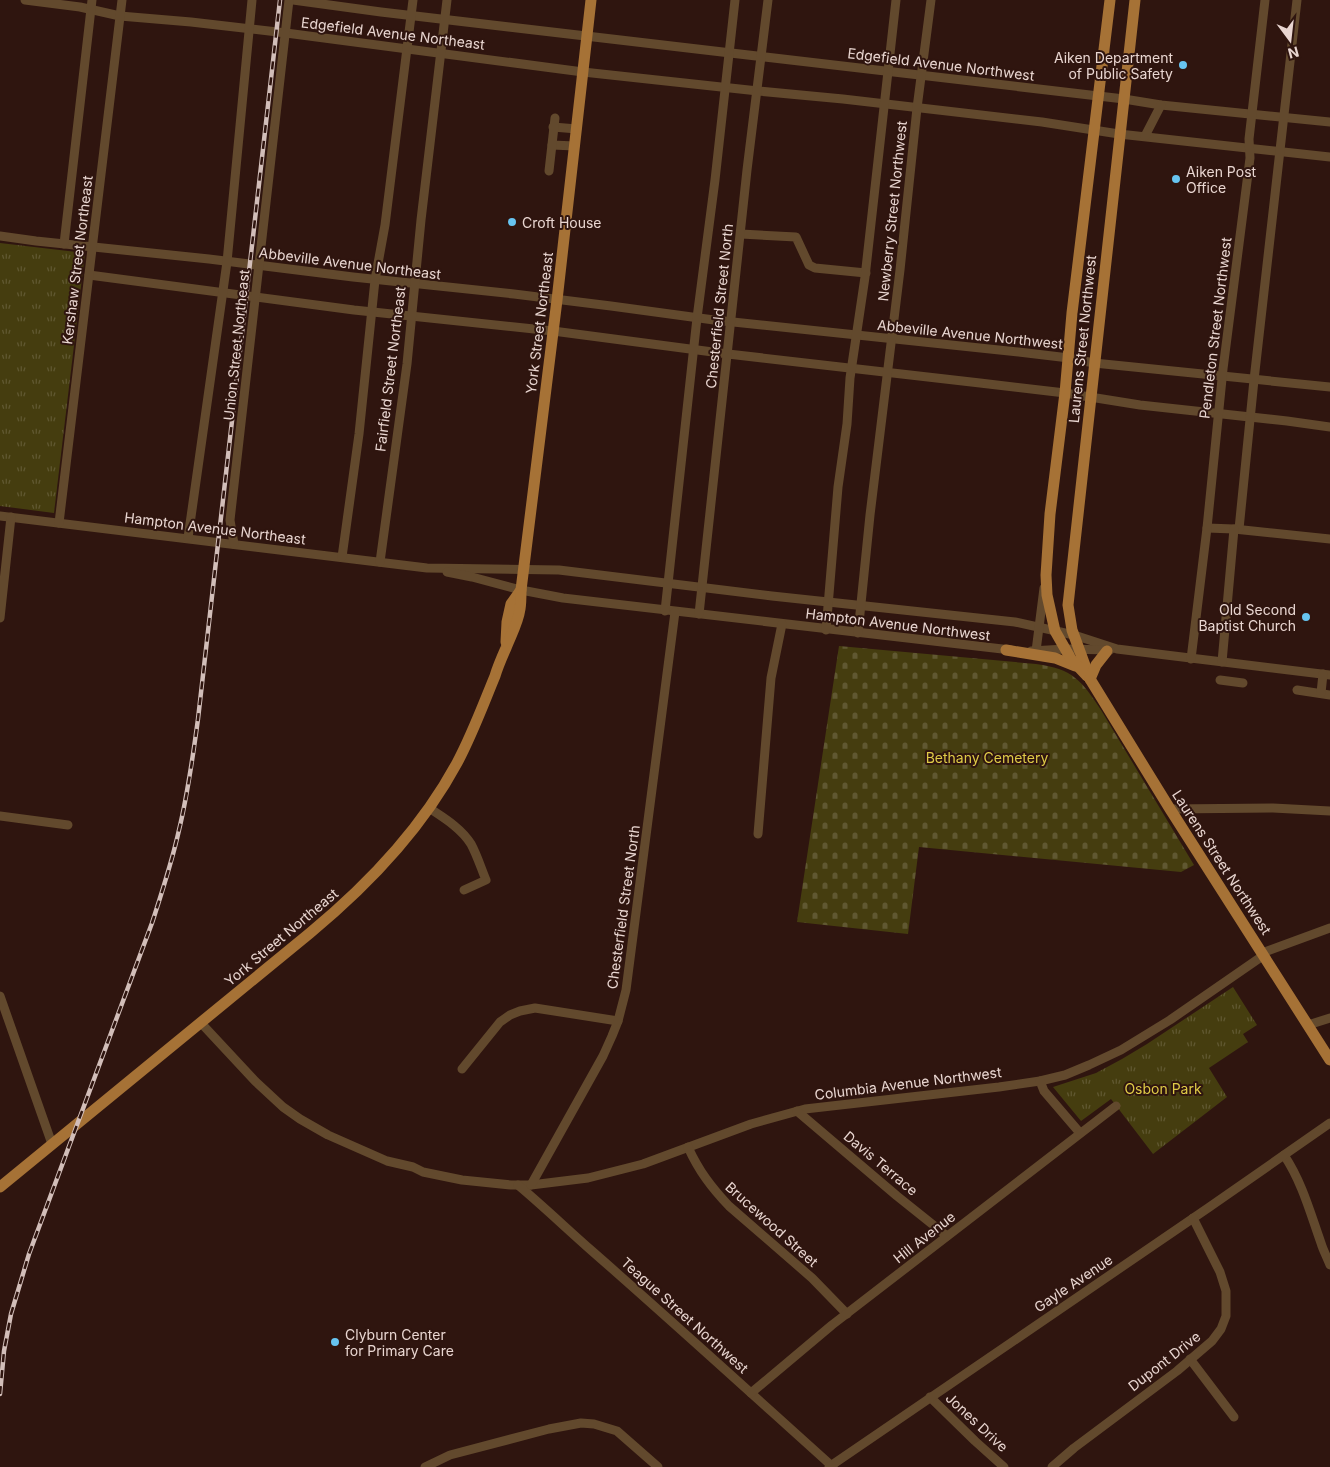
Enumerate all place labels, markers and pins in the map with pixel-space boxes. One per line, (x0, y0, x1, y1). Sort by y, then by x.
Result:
place label: Aiken Department of Public Safety (1054, 49, 1173, 82)
marker: Aiken Department of Public Safety (1177, 59, 1189, 71)
place label: Aiken Post Office (1186, 163, 1257, 196)
marker: Aiken Post Office (1170, 173, 1182, 185)
place label: Croft House (522, 214, 602, 231)
marker: Croft House (506, 216, 518, 228)
place label: Old Second Baptist Church (1198, 601, 1296, 634)
marker: Old Second Baptist Church (1300, 611, 1312, 623)
place label: Clyburn Center for Primary Care (345, 1326, 454, 1359)
marker: Clyburn Center for Primary Care (329, 1336, 341, 1348)

